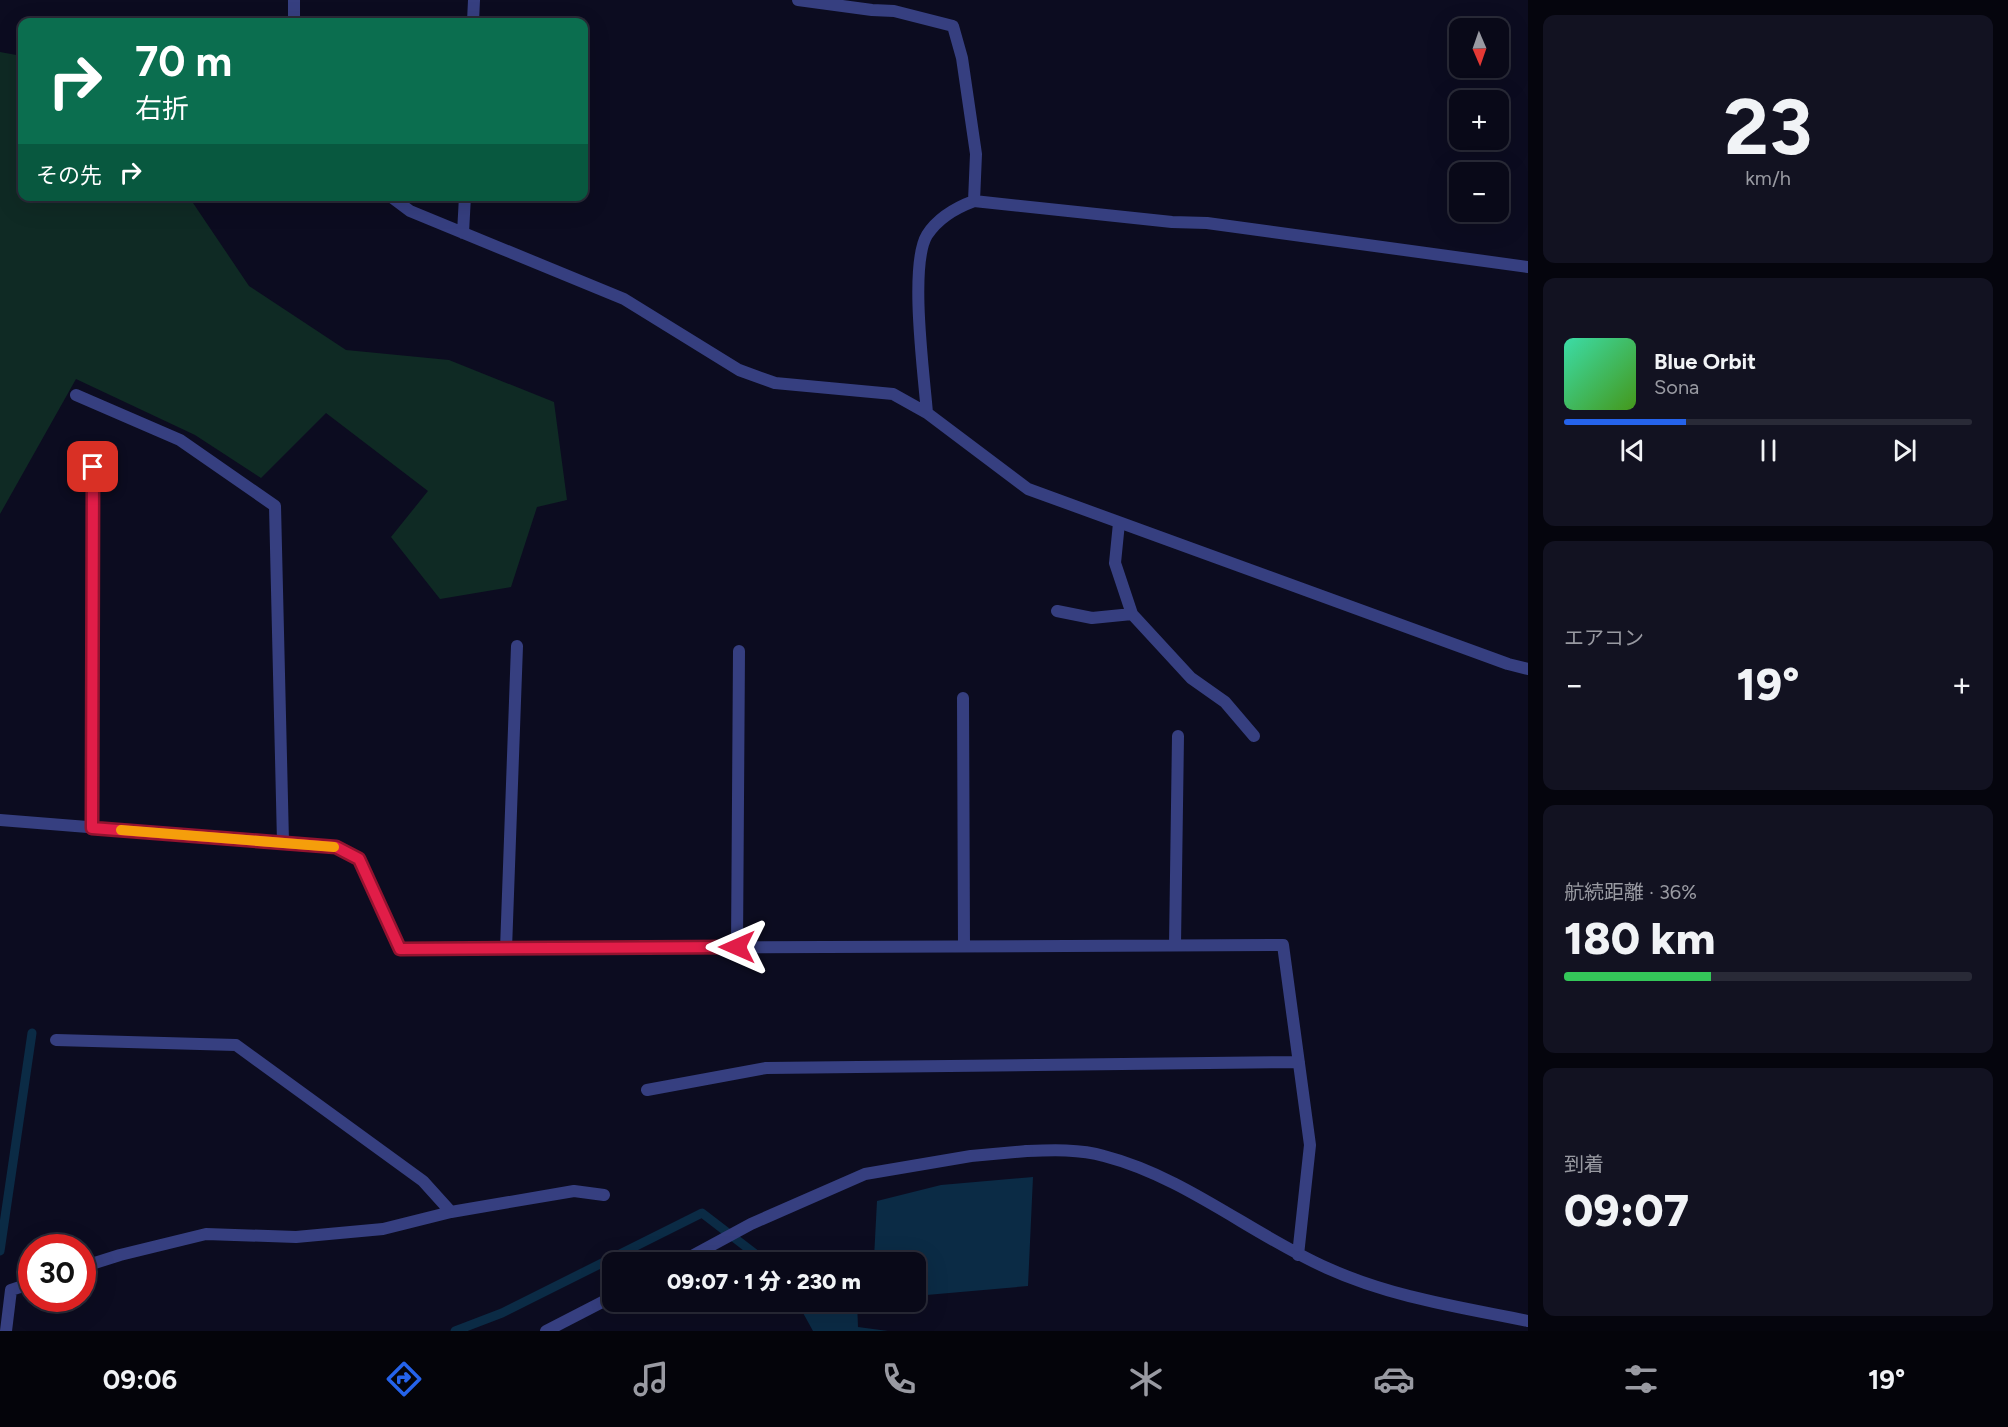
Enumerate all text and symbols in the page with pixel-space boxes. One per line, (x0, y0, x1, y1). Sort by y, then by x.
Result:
north arrow (1449, 18, 1509, 78)
map controls (1449, 18, 1509, 222)
text: 70 m (135, 36, 232, 87)
icon: right (36, 42, 114, 120)
text: 23 (1724, 80, 1812, 174)
button: + (1449, 90, 1509, 150)
text: 右折 (135, 92, 189, 125)
icon: right (114, 156, 147, 189)
text: その先 (36, 162, 102, 189)
button: − (1449, 162, 1509, 222)
text: km/h (1745, 166, 1791, 190)
text: Blue Orbit (1654, 348, 1756, 375)
text: Sona (1654, 375, 1699, 399)
icon: previous (1616, 434, 1649, 467)
icon: pause (1752, 434, 1785, 467)
icon: next (1888, 434, 1921, 467)
pin (67, 441, 118, 492)
icon: arrive (76, 450, 109, 483)
text: エアコン (1564, 626, 1644, 650)
text: 19° (1737, 657, 1799, 711)
text: − (1564, 665, 1585, 704)
text: + (1951, 665, 1972, 704)
text: 航続距離 · 36% (1564, 880, 1697, 904)
text: 180 km (1564, 911, 1715, 965)
position arrow (705, 915, 769, 979)
text: 到着 (1564, 1152, 1604, 1176)
text: 09:07 (1564, 1183, 1689, 1237)
speed limit sign: 30 (18, 1234, 96, 1312)
text: 09:07 · 1 分 · 230 m (667, 1268, 861, 1295)
icon: directions (383, 1358, 425, 1400)
icon: music (630, 1358, 672, 1400)
icon: phone (878, 1358, 920, 1400)
icon: climate (1125, 1358, 1167, 1400)
icon: car (1373, 1358, 1415, 1400)
icon: filters (1620, 1358, 1662, 1400)
text: 09:06 (103, 1363, 177, 1396)
text: 19° (1868, 1363, 1905, 1396)

